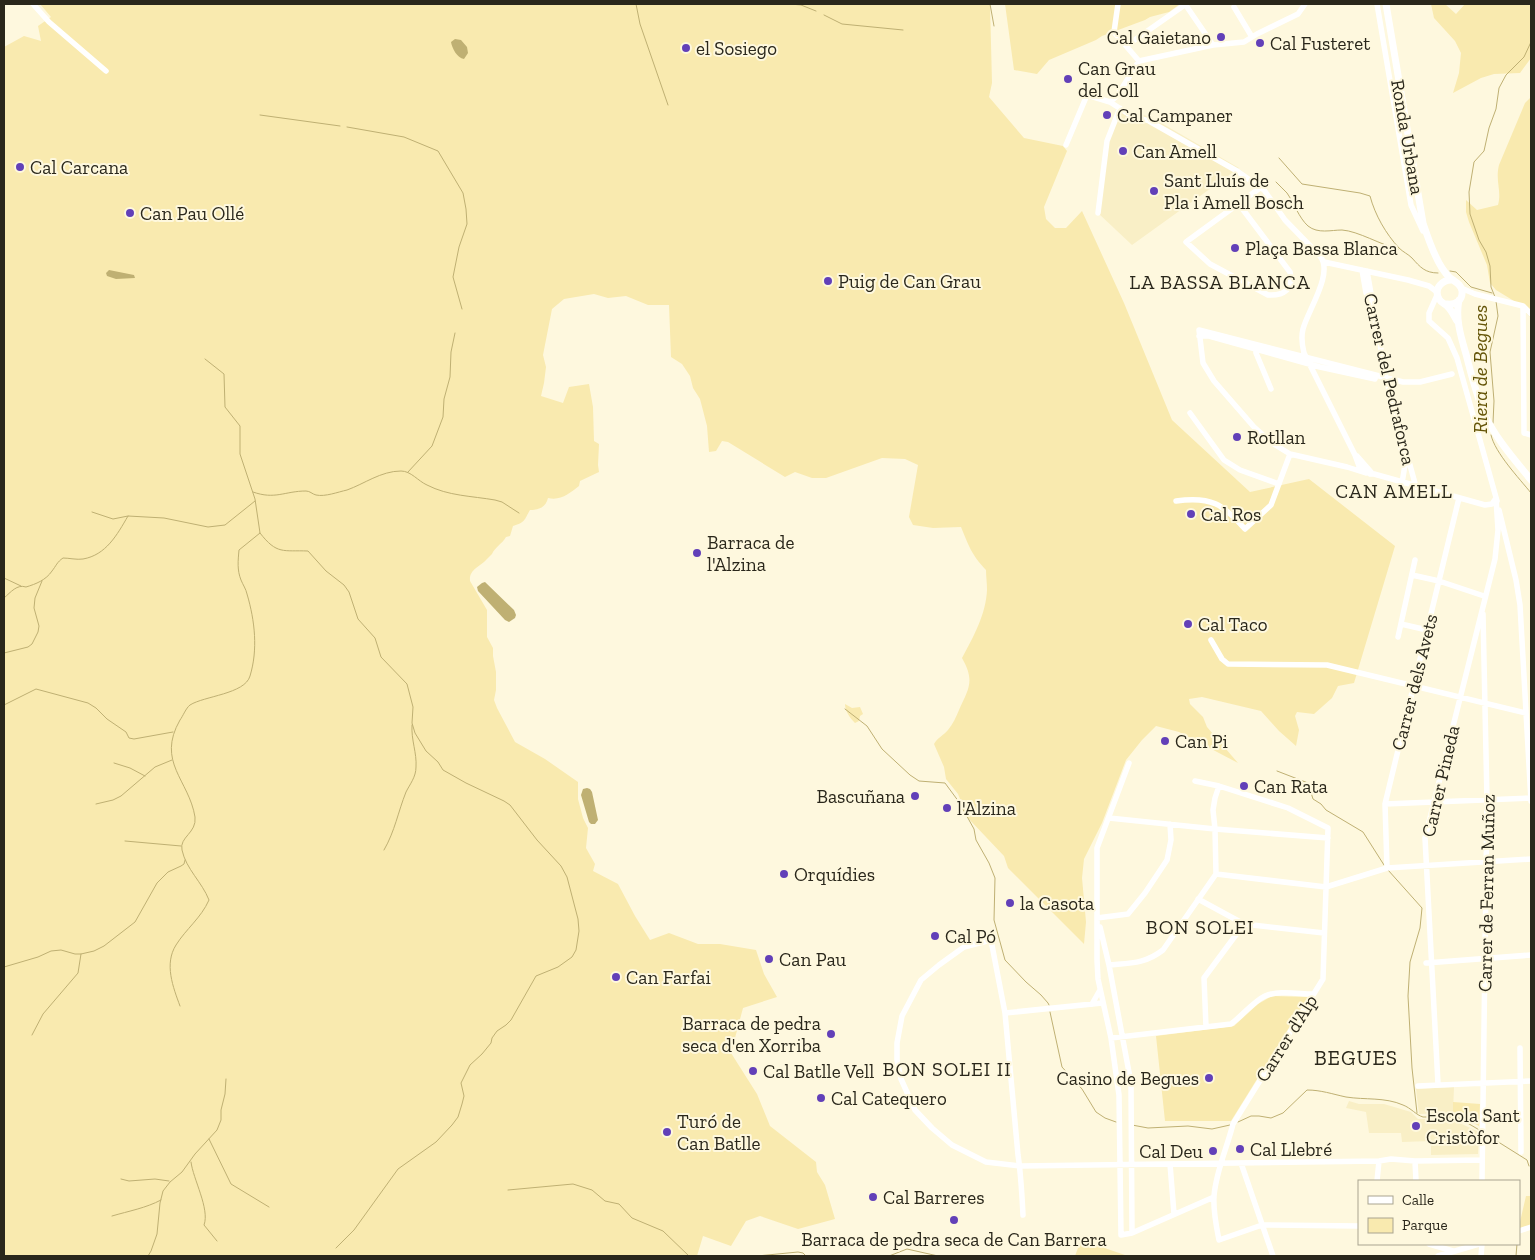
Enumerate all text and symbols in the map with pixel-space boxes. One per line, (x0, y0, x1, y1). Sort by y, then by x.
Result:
place label: Cal Gaietano (1107, 26, 1211, 49)
marker: Cal Gaietano (1215, 31, 1227, 43)
place label: Cal Fusteret (1270, 32, 1370, 55)
place label: el Sosiego (696, 37, 777, 60)
marker: Cal Fusteret (1254, 37, 1266, 49)
marker: el Sosiego (680, 42, 692, 54)
place label: Can Grau del Coll (1078, 57, 1156, 102)
marker: Can Grau del Coll (1062, 73, 1074, 85)
street label: Ronda Urbana (1386, 78, 1429, 197)
place label: Cal Campaner (1117, 104, 1233, 127)
marker: Cal Campaner (1101, 109, 1113, 121)
place label: Can Amell (1133, 140, 1217, 163)
marker: Can Amell (1117, 145, 1129, 157)
place label: Cal Carcana (30, 156, 128, 179)
marker: Cal Carcana (14, 161, 26, 173)
place label: Sant Lluís de Pla i Amell Bosch (1164, 169, 1304, 214)
marker: Sant Lluís de Pla i Amell Bosch (1148, 185, 1160, 197)
place label: Can Pau Ollé (140, 202, 244, 225)
marker: Can Pau Ollé (124, 207, 136, 219)
place label: Plaça Bassa Blanca (1245, 237, 1398, 260)
marker: Plaça Bassa Blanca (1229, 242, 1241, 254)
place label: Puig de Can Grau (838, 270, 981, 293)
district label: LA BASSA BLANCA (1129, 270, 1311, 294)
marker: Puig de Can Grau (822, 275, 834, 287)
street label: Carrer del Pedraforca (1359, 291, 1420, 467)
water label: Riera de Begues (1468, 305, 1492, 433)
place label: Rotllan (1247, 426, 1306, 449)
marker: Rotllan (1231, 431, 1243, 443)
district label: CAN AMELL (1335, 479, 1453, 503)
place label: Cal Ros (1201, 503, 1261, 526)
marker: Cal Ros (1185, 508, 1197, 520)
place label: Barraca de l'Alzina (707, 531, 794, 576)
marker: Barraca de l'Alzina (691, 547, 703, 559)
street label: Carrer dels Avets (1386, 611, 1443, 753)
place label: Cal Taco (1198, 613, 1268, 636)
marker: Cal Taco (1182, 618, 1194, 630)
street label: Carrer Pineda (1416, 723, 1465, 839)
place label: Can Pi (1175, 730, 1228, 753)
marker: Can Pi (1159, 735, 1171, 747)
place label: Can Rata (1254, 775, 1328, 798)
marker: Can Rata (1238, 780, 1250, 792)
place label: Bascuñana (816, 785, 905, 808)
marker: Bascuñana (909, 790, 921, 802)
street label: Carrer de Ferran Muñoz (1473, 794, 1500, 992)
place label: l'Alzina (957, 797, 1016, 820)
marker: l'Alzina (941, 802, 953, 814)
place label: Orquídies (794, 863, 875, 886)
marker: Orquídies (778, 868, 790, 880)
place label: la Casota (1020, 892, 1094, 915)
marker: la Casota (1004, 897, 1016, 909)
district label: BON SOLEI (1146, 915, 1254, 939)
place label: Cal Pó (945, 925, 996, 948)
marker: Cal Pó (929, 930, 941, 942)
place label: Can Pau (779, 948, 847, 971)
marker: Can Pau (763, 953, 775, 965)
place label: Can Farfai (626, 966, 711, 989)
marker: Can Farfai (610, 971, 622, 983)
street label: Carrer d'Alp (1250, 990, 1322, 1086)
place label: Barraca de pedra seca d'en Xorriba (682, 1012, 821, 1057)
marker: Barraca de pedra seca d'en Xorriba (825, 1028, 837, 1040)
district label: BEGUES (1314, 1045, 1398, 1070)
district label: BON SOLEI II (882, 1057, 1012, 1081)
place label: Cal Batlle Vell (763, 1060, 874, 1083)
marker: Cal Batlle Vell (747, 1065, 759, 1077)
place label: Casino de Begues (1057, 1067, 1199, 1090)
marker: Casino de Begues (1203, 1072, 1215, 1084)
place label: Cal Catequero (831, 1087, 947, 1110)
marker: Cal Catequero (815, 1092, 827, 1104)
place label: Escola Sant Cristòfor (1426, 1104, 1520, 1149)
place label: Turó de Can Batlle (677, 1110, 760, 1155)
marker: Escola Sant Cristòfor (1410, 1120, 1422, 1132)
marker: Turó de Can Batlle (661, 1126, 673, 1138)
place label: Cal Llebré (1250, 1138, 1332, 1161)
place label: Cal Deu (1139, 1140, 1203, 1163)
marker: Cal Llebré (1234, 1143, 1246, 1155)
marker: Cal Deu (1207, 1145, 1219, 1157)
legend (1358, 1180, 1520, 1245)
place label: Cal Barreres (883, 1186, 985, 1209)
marker: Cal Barreres (867, 1191, 879, 1203)
text: Calle (1402, 1191, 1434, 1209)
marker: Barraca de pedra seca de Can Barrera (948, 1214, 960, 1226)
text: Parque (1402, 1216, 1448, 1234)
place label: Barraca de pedra seca de Can Barrera (801, 1228, 1107, 1251)

